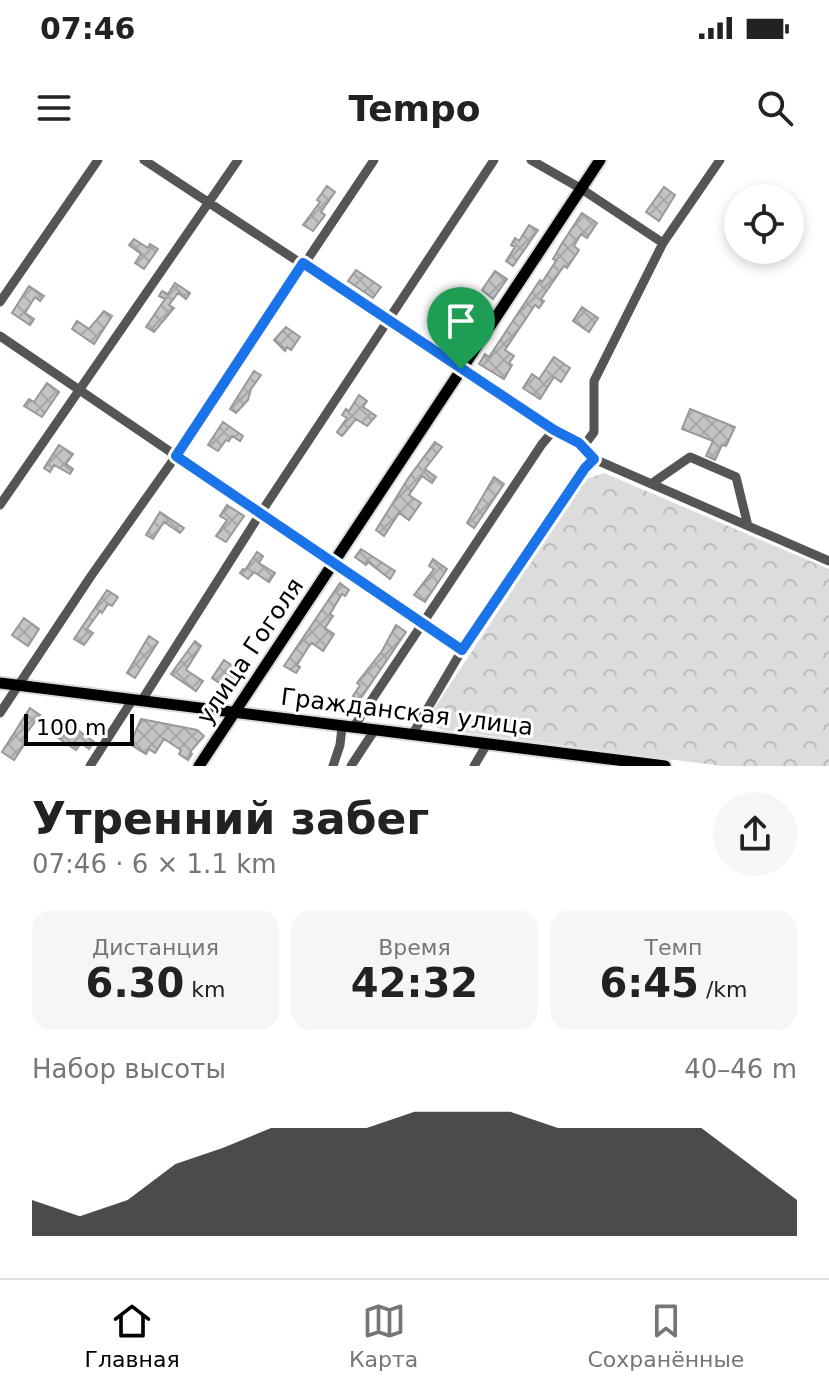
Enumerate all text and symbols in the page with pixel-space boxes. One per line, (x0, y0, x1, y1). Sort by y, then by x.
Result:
text: 07:46 (40, 11, 136, 46)
icon: menu (32, 86, 76, 130)
icon: search (753, 86, 797, 130)
text: Tempo (348, 88, 481, 129)
map controls (724, 184, 804, 264)
button: locate (724, 184, 804, 264)
pin (427, 287, 495, 369)
icon: arrive (439, 299, 483, 343)
street label: улица Гоголя (191, 573, 309, 729)
street label: Гражданская улица (279, 683, 535, 741)
scale bar (24, 710, 134, 746)
text: 100 m (36, 715, 106, 740)
button: share (713, 792, 797, 876)
text: Утренний забег (32, 793, 429, 844)
text: 07:46 · 6 × 1.1 km (32, 849, 277, 879)
text: Дистанция (92, 935, 219, 960)
text: Время (378, 935, 451, 960)
text: Темп (645, 935, 702, 960)
text: 6.30 (86, 960, 184, 1006)
text: 42:32 (351, 960, 478, 1006)
text: 6:45 (599, 960, 699, 1006)
text: km (184, 977, 225, 1002)
text: /km (699, 977, 748, 1002)
text: Набор высоты (32, 1054, 226, 1084)
text: 40–46 m (684, 1054, 797, 1084)
tab: Главная (85, 1299, 180, 1372)
tab: Карта (349, 1299, 418, 1372)
tab: Сохранённые (587, 1299, 744, 1372)

